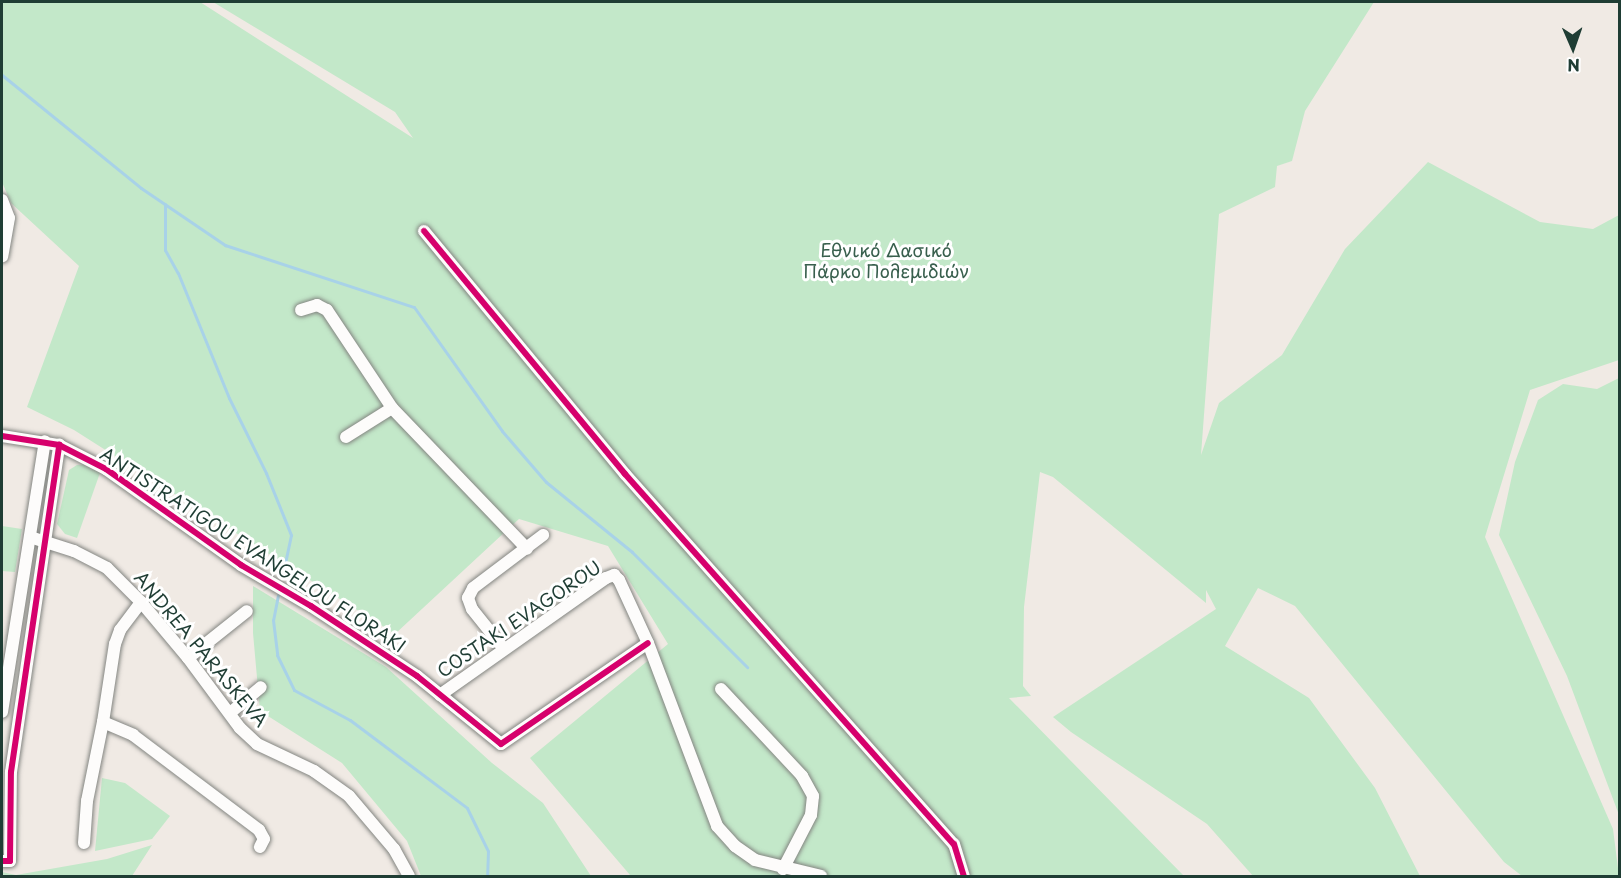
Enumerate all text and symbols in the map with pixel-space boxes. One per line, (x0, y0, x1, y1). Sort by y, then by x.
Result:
north arrow (1543, 18, 1603, 78)
text: N (1567, 54, 1580, 78)
park label: Εθνικό Δασικό Πάρκο Πολεμιδιών (802, 240, 970, 282)
street label: ANTISTRATIGOU EVANGELOU FLORAKI (96, 443, 410, 657)
street label: COSTAKI EVAGOROU (433, 556, 605, 682)
street label: ANDREA PARASKEVA (129, 566, 273, 732)

